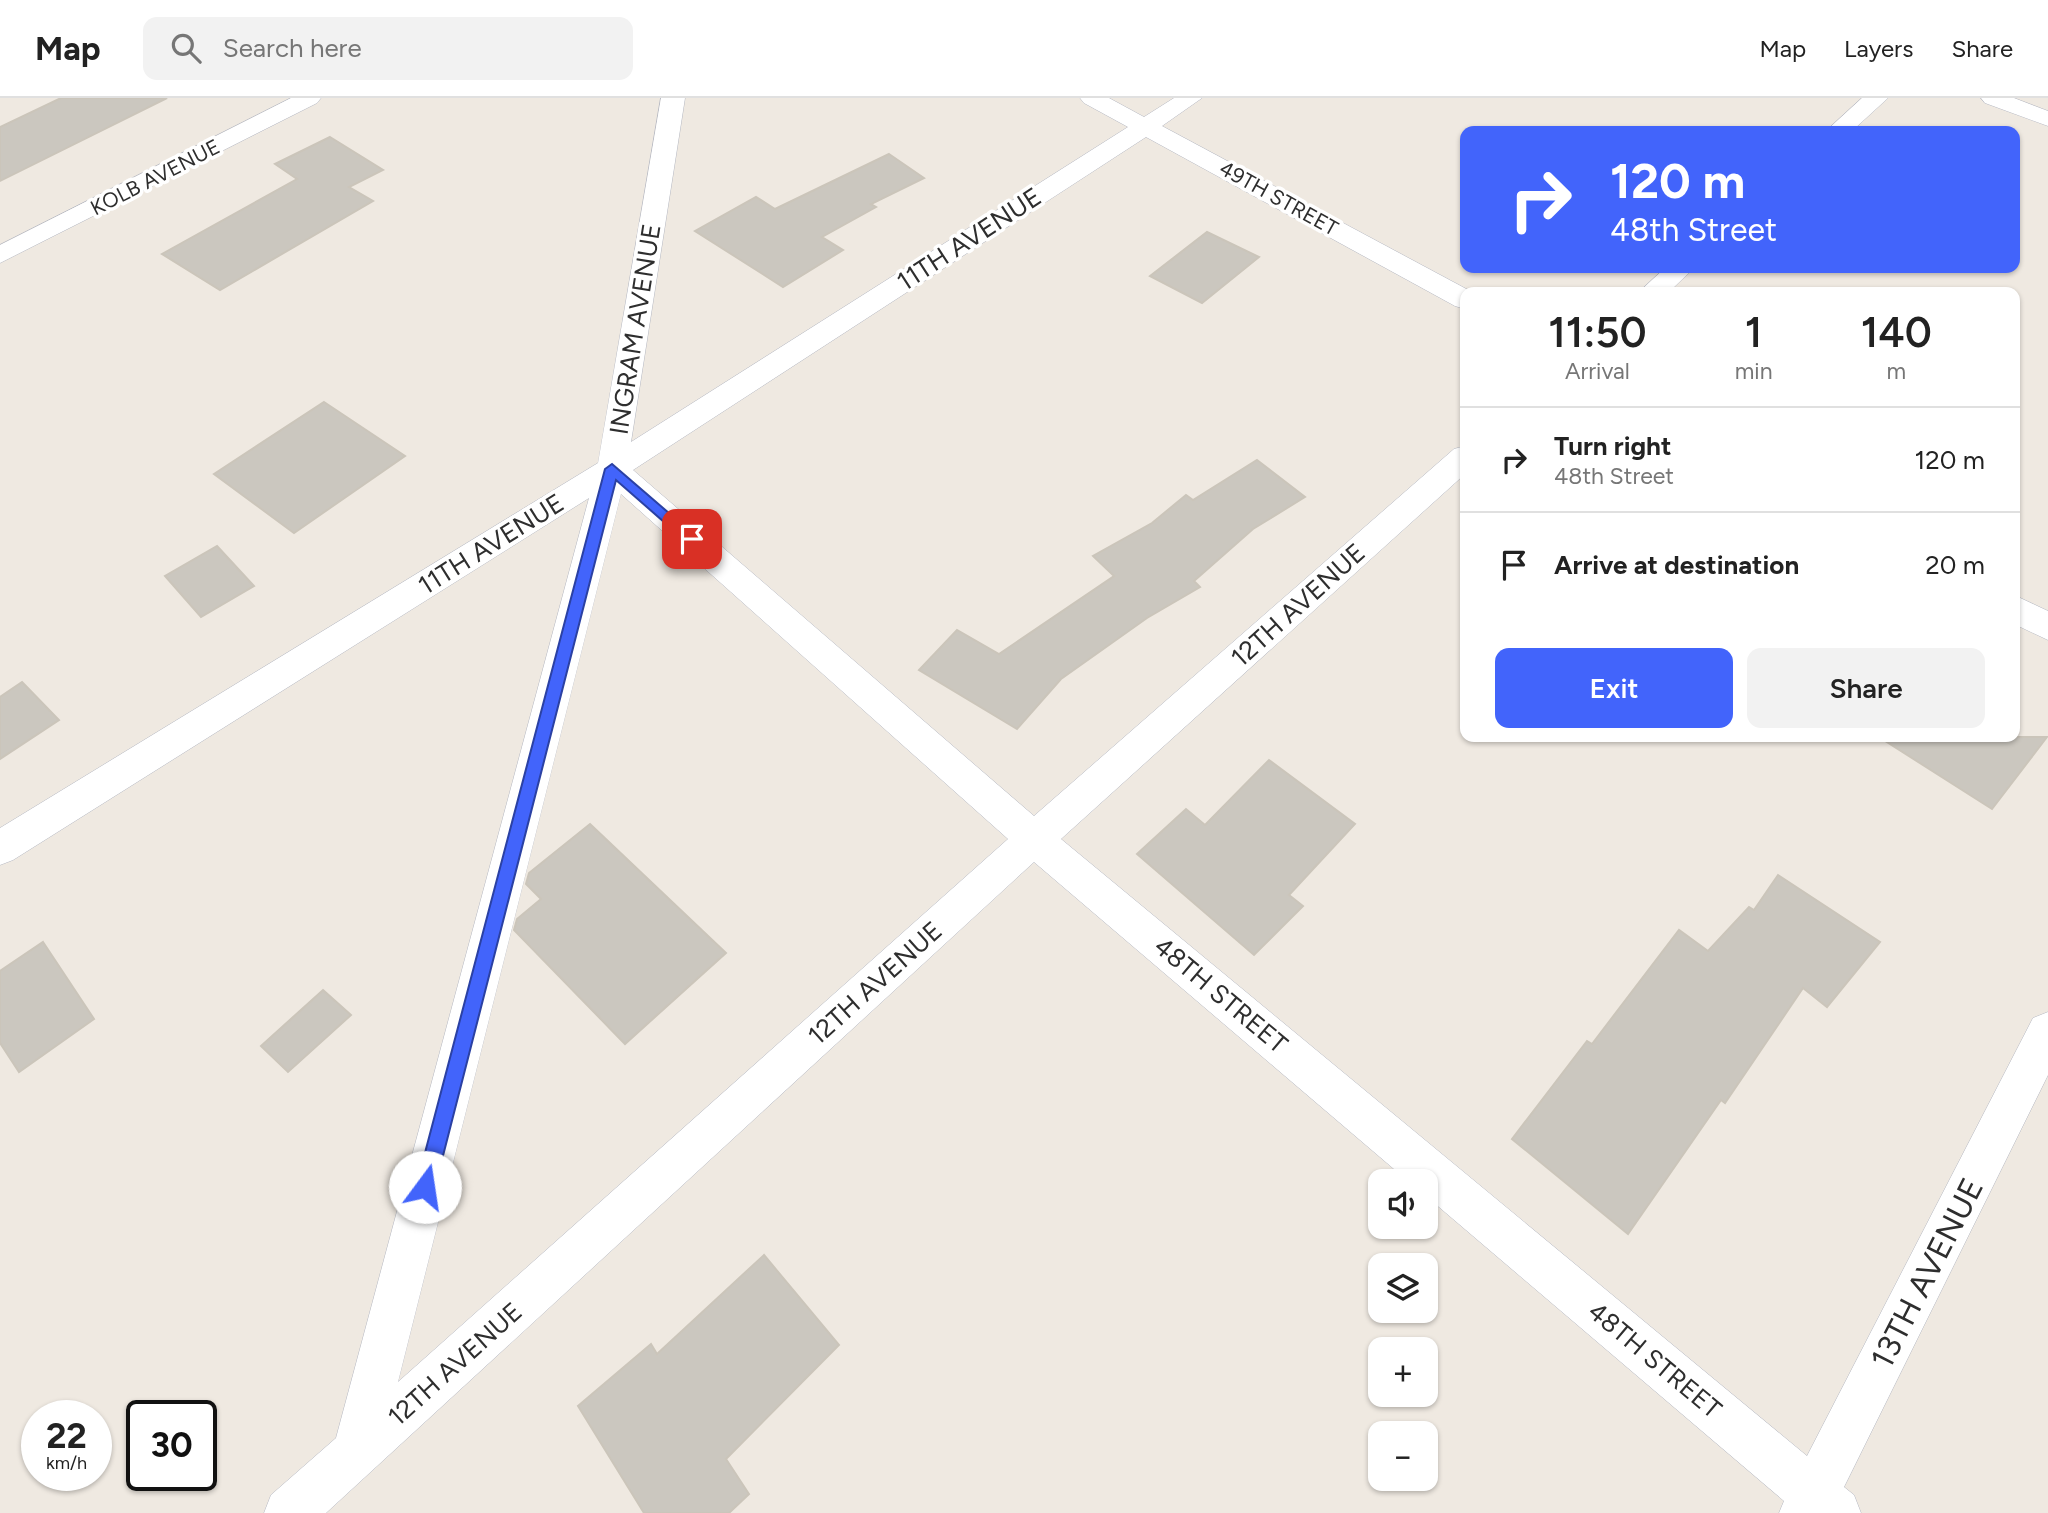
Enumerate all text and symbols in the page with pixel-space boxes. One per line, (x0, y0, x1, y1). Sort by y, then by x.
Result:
search box (143, 17, 633, 80)
text: Map (35, 29, 101, 68)
icon: search (167, 29, 205, 67)
text: Search here (223, 32, 362, 64)
text: Map (1759, 34, 1806, 63)
text: Layers (1844, 34, 1913, 63)
text: Share (1951, 34, 2013, 63)
street label: KOLB AVENUE (86, 134, 224, 220)
text: 120 m (1610, 151, 1745, 210)
icon: right (1495, 154, 1586, 245)
street label: 49TH STREET (1215, 155, 1343, 241)
street label: 11TH AVENUE (891, 180, 1047, 298)
text: 48th Street (1610, 211, 1777, 249)
street label: INGRAM AVENUE (603, 221, 667, 437)
text: 11:50 (1548, 307, 1647, 358)
text: 1 (1745, 307, 1762, 358)
text: 140 (1861, 307, 1932, 358)
text: Arrival (1565, 357, 1630, 385)
text: min (1735, 357, 1773, 385)
text: m (1886, 357, 1906, 385)
text: Turn right (1554, 430, 1671, 462)
icon: right (1495, 441, 1533, 479)
text: 120 m (1915, 444, 1985, 476)
text: 48th Street (1554, 462, 1674, 490)
street label: 11TH AVENUE (412, 487, 570, 601)
pin (662, 509, 722, 569)
icon: arrive (673, 520, 711, 558)
street label: 12TH AVENUE (1224, 536, 1372, 674)
icon: arrive (1495, 546, 1533, 584)
text: Arrive at destination (1554, 549, 1799, 581)
text: 20 m (1925, 549, 1985, 581)
button: Exit (1495, 648, 1733, 728)
button: Share (1747, 648, 1985, 728)
street label: 12TH AVENUE (801, 914, 949, 1052)
street label: 48TH STREET (1148, 930, 1295, 1060)
position arrow (388, 1150, 462, 1224)
map controls (1368, 1169, 1438, 1491)
button: sound (1368, 1169, 1438, 1239)
street label: 13TH AVENUE (1863, 1172, 1991, 1374)
button: layers (1368, 1253, 1438, 1323)
street label: 12TH AVENUE (381, 1295, 529, 1433)
street label: 48TH STREET (1582, 1295, 1729, 1425)
button: + (1368, 1337, 1438, 1407)
speed limit sign: 30 (126, 1400, 217, 1491)
text: 22 (46, 1415, 87, 1457)
button: − (1368, 1421, 1438, 1491)
text: km/h (46, 1452, 87, 1474)

